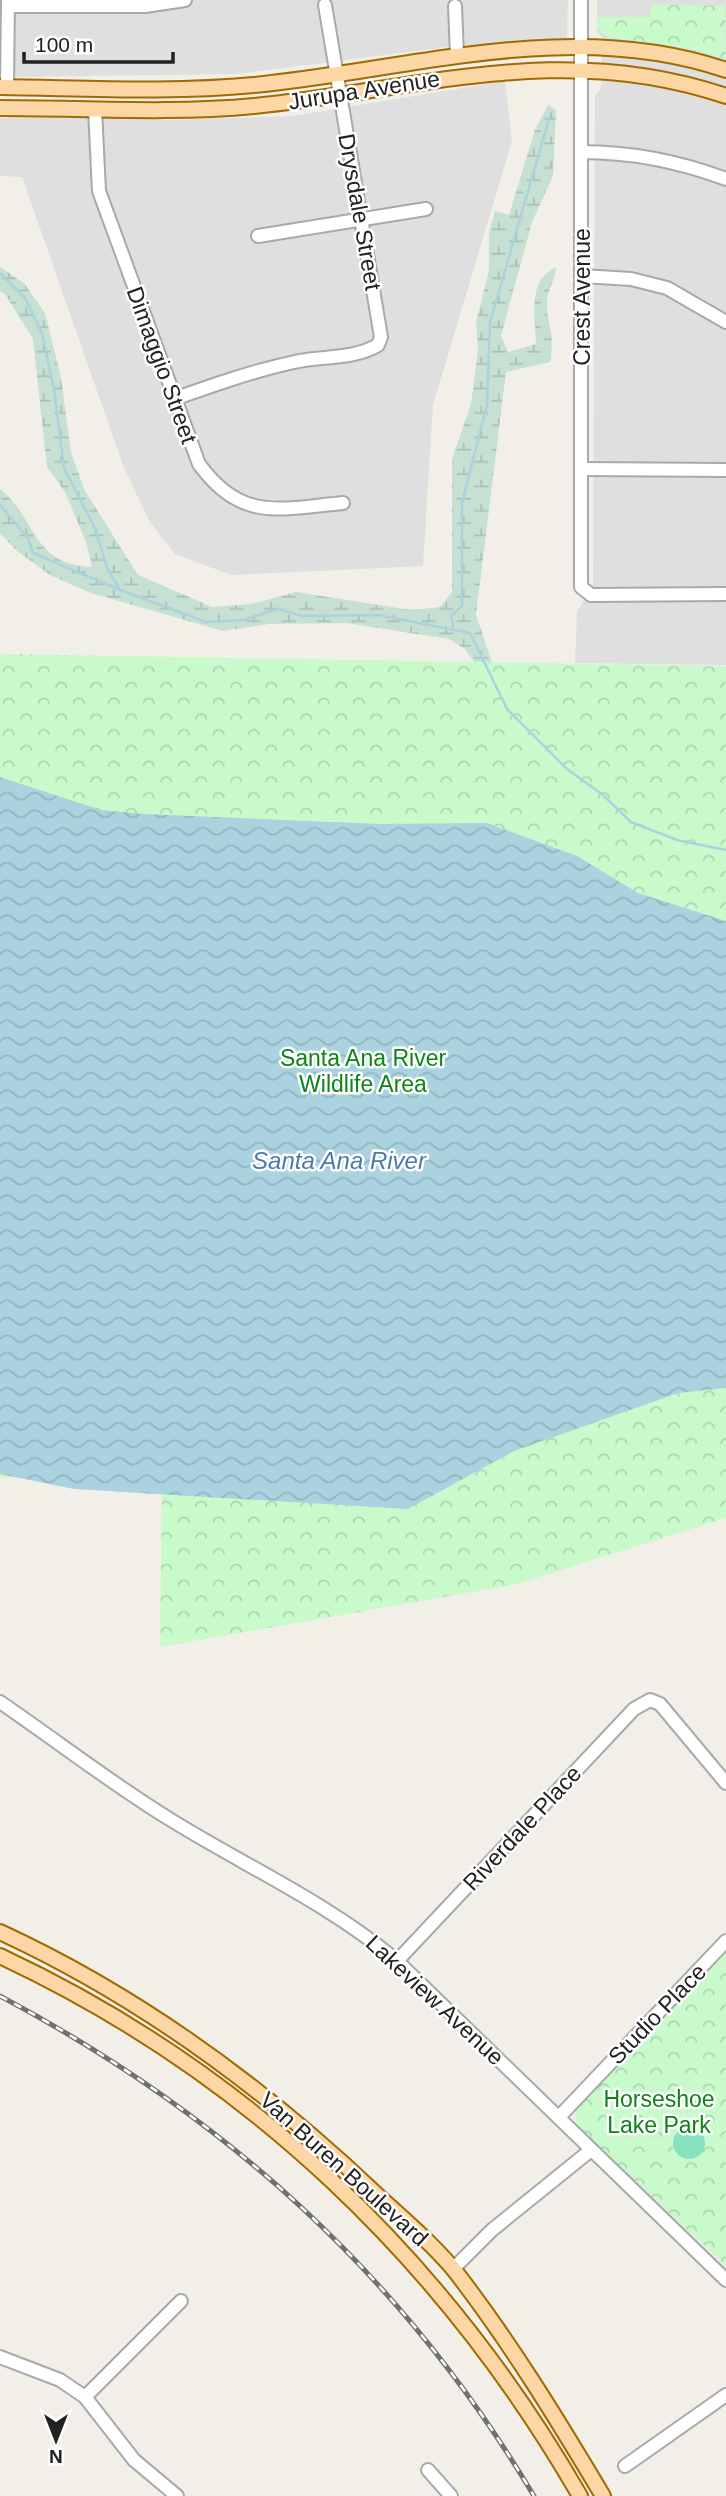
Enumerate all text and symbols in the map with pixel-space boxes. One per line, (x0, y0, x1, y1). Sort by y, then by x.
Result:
scale bar (24, 21, 173, 65)
text: 100 m (35, 33, 93, 56)
street label: Jurupa Avenue (286, 65, 442, 115)
street label: Drysdale Street (333, 132, 387, 293)
street label: Crest Avenue (569, 228, 595, 366)
street label: Dimaggio Street (122, 283, 203, 447)
park label: Santa Ana River Wildlife Area (280, 1045, 446, 1097)
water label: Santa Ana River (252, 1147, 427, 1174)
street label: Riverdale Place (458, 1760, 586, 1896)
street label: Lakeview Avenue (361, 1930, 509, 2070)
street label: Studio Place (603, 1959, 711, 2069)
park label: Horseshoe Lake Park (603, 2086, 715, 2138)
street label: Van Buren Boulevard (255, 2087, 433, 2251)
north arrow (21, 2405, 91, 2475)
text: N (49, 2446, 63, 2467)

